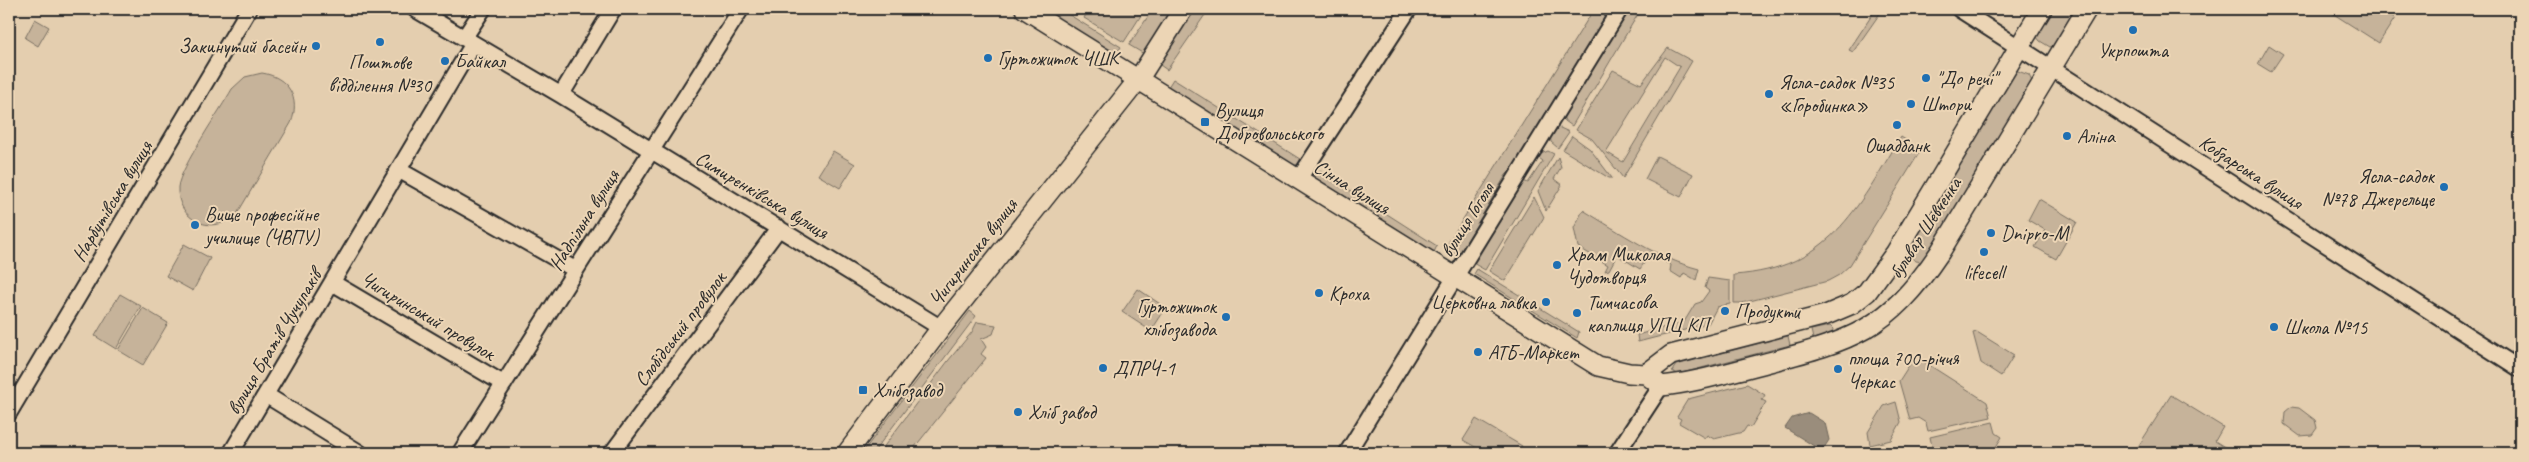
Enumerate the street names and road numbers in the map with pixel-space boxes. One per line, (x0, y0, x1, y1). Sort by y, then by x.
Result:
street label: Кобзарська вулиця (2194, 129, 2309, 216)
street label: Нарбутівська вулиця (66, 135, 158, 266)
street label: Симиренківська вулиця (691, 145, 834, 245)
street label: Сінна вулиця (1309, 154, 1395, 221)
street label: Надпільна вулиця (543, 164, 625, 275)
street label: бульвар Шевченка (1883, 171, 1968, 283)
street label: вулиця Гоголя (1434, 176, 1501, 262)
street label: Чигиринська вулиця (923, 193, 1023, 311)
street label: вулиця Братів Чучупаків (221, 261, 330, 419)
street label: Слобідський провулок (629, 265, 732, 391)
street label: Чигиринський провулок (356, 266, 501, 367)

